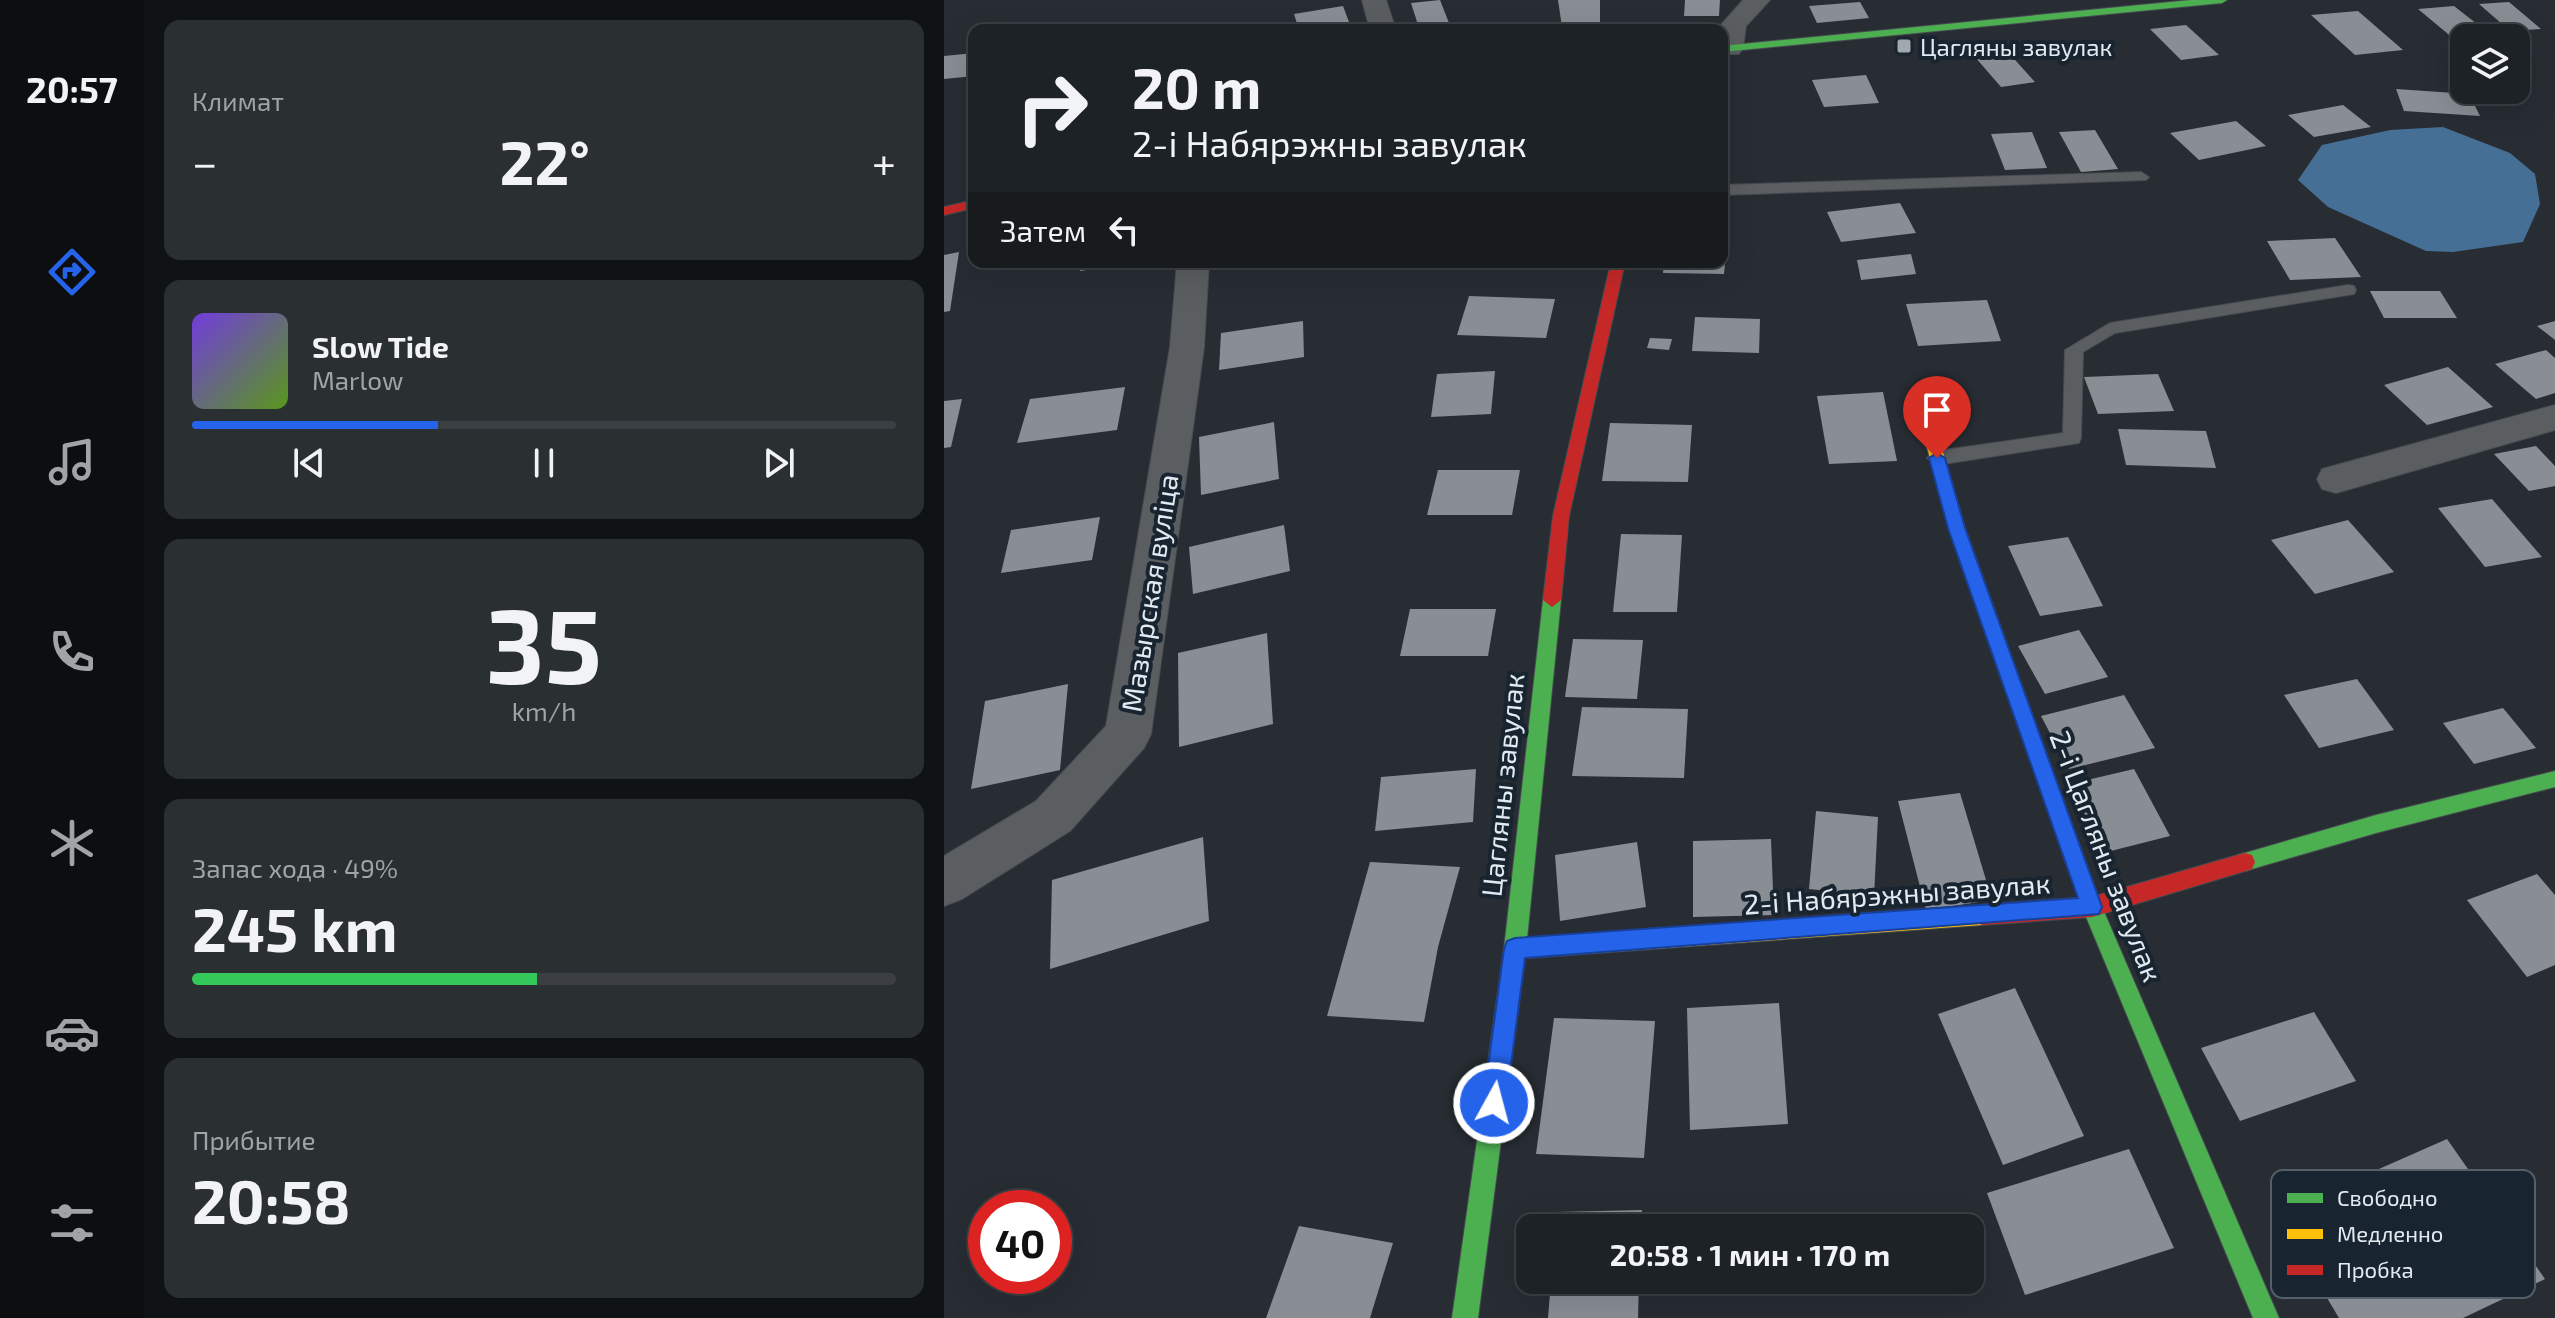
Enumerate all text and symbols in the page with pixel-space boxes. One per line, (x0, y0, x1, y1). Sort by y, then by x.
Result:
map controls (2450, 24, 2530, 104)
button: layers (2450, 24, 2530, 104)
place label: Цагляны завулак (1920, 32, 2112, 62)
marker: Цагляны завулак (1895, 37, 1913, 55)
text: 20 m (1132, 53, 1261, 120)
icon: right (1000, 56, 1104, 160)
text: 20:57 (26, 67, 118, 110)
text: Климат (192, 85, 284, 116)
text: 2-і Набярэжны завулак (1132, 121, 1527, 164)
text: 22° (500, 125, 590, 197)
text: − (192, 135, 218, 188)
text: + (872, 135, 896, 188)
icon: left (1102, 208, 1146, 252)
text: Затем (1000, 212, 1086, 248)
icon: directions (44, 244, 100, 300)
text: Slow Tide (312, 328, 449, 364)
text: Marlow (312, 364, 403, 395)
pin (1903, 376, 1971, 458)
icon: arrive (1915, 388, 1959, 432)
icon: music (44, 434, 100, 490)
icon: previous (287, 441, 331, 485)
icon: pause (522, 441, 566, 485)
icon: next (757, 441, 801, 485)
street label: Мазырская вуліца (1113, 472, 1185, 714)
text: 35 (486, 580, 602, 705)
icon: phone (44, 624, 100, 680)
street label: Цагляны завулак (1473, 672, 1531, 898)
text: km/h (512, 695, 576, 726)
street label: 2-і Цагляны завулак (2043, 726, 2171, 986)
icon: climate (44, 815, 100, 871)
text: Запас хода · 49% (192, 852, 398, 883)
street label: 2-і Набярэжны завулак (1743, 865, 2051, 921)
text: 245 km (192, 892, 398, 964)
icon: car (44, 1005, 100, 1061)
position arrow (1452, 1061, 1536, 1145)
text: Прибытие (192, 1124, 316, 1155)
text: 20:58 (192, 1164, 351, 1236)
legend (2271, 1170, 2535, 1298)
text: Свободно (2337, 1184, 2437, 1210)
speed limit sign: 40 (968, 1190, 1072, 1294)
icon: filters (44, 1195, 100, 1251)
text: Медленно (2337, 1220, 2443, 1246)
text: 20:58 · 1 мин · 170 m (1610, 1236, 1890, 1272)
text: Пробка (2337, 1256, 2414, 1282)

